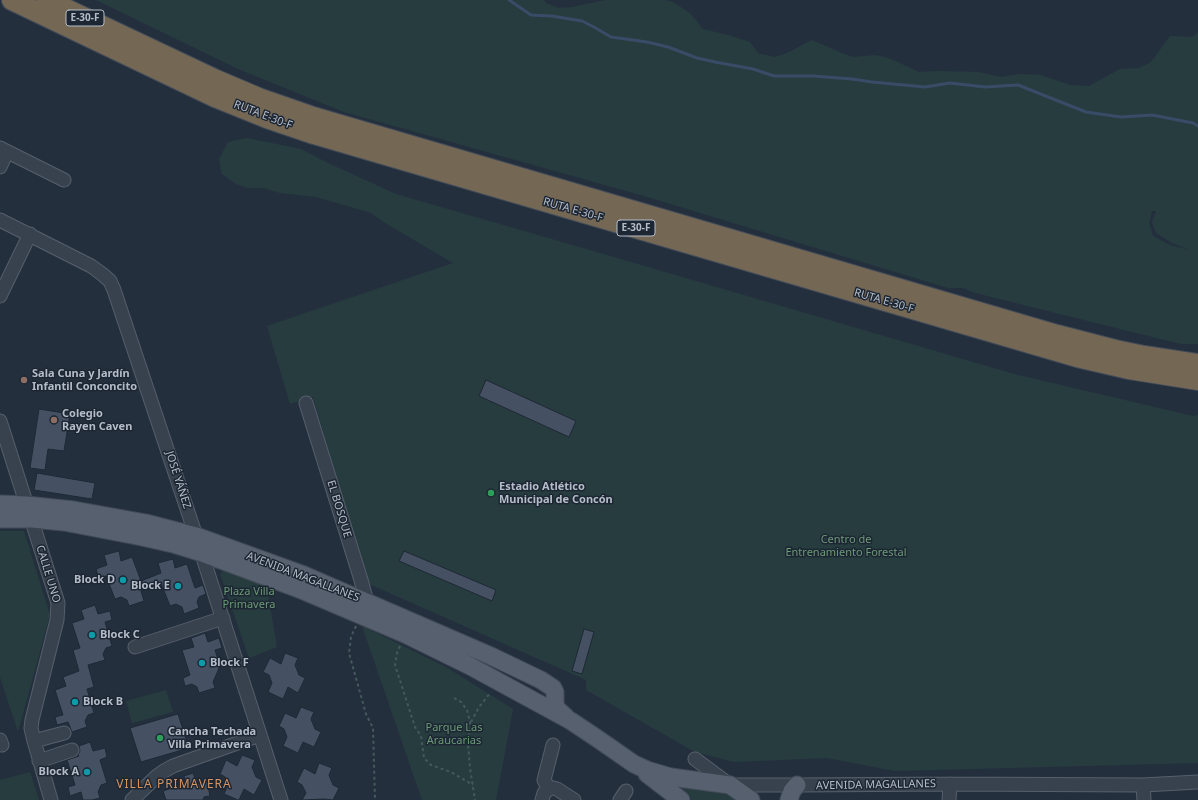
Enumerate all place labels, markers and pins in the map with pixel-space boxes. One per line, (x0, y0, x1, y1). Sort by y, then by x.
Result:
place label: Sala Cuna y Jardín Infantil Conconcito (32, 367, 137, 393)
marker: Sala Cuna y Jardín Infantil Conconcito (19, 375, 29, 385)
place label: Colegio Rayen Caven (62, 407, 132, 433)
marker: Colegio Rayen Caven (49, 415, 59, 425)
place label: Estadio Atlético Municipal de Concón (499, 480, 613, 506)
marker: Estadio Atlético Municipal de Concón (486, 488, 496, 498)
place label: Block D (74, 573, 115, 587)
marker: Block D (118, 575, 128, 585)
place label: Block E (131, 579, 170, 593)
marker: Block E (173, 581, 183, 591)
place label: Block C (100, 628, 140, 642)
marker: Block C (87, 630, 97, 640)
place label: Block F (210, 656, 249, 670)
marker: Block F (197, 658, 207, 668)
place label: Block B (83, 695, 123, 709)
marker: Block B (70, 697, 80, 707)
place label: Cancha Techada Villa Primavera (168, 725, 256, 751)
marker: Cancha Techada Villa Primavera (155, 733, 165, 743)
place label: Block A (39, 765, 79, 779)
marker: Block A (82, 767, 92, 777)

